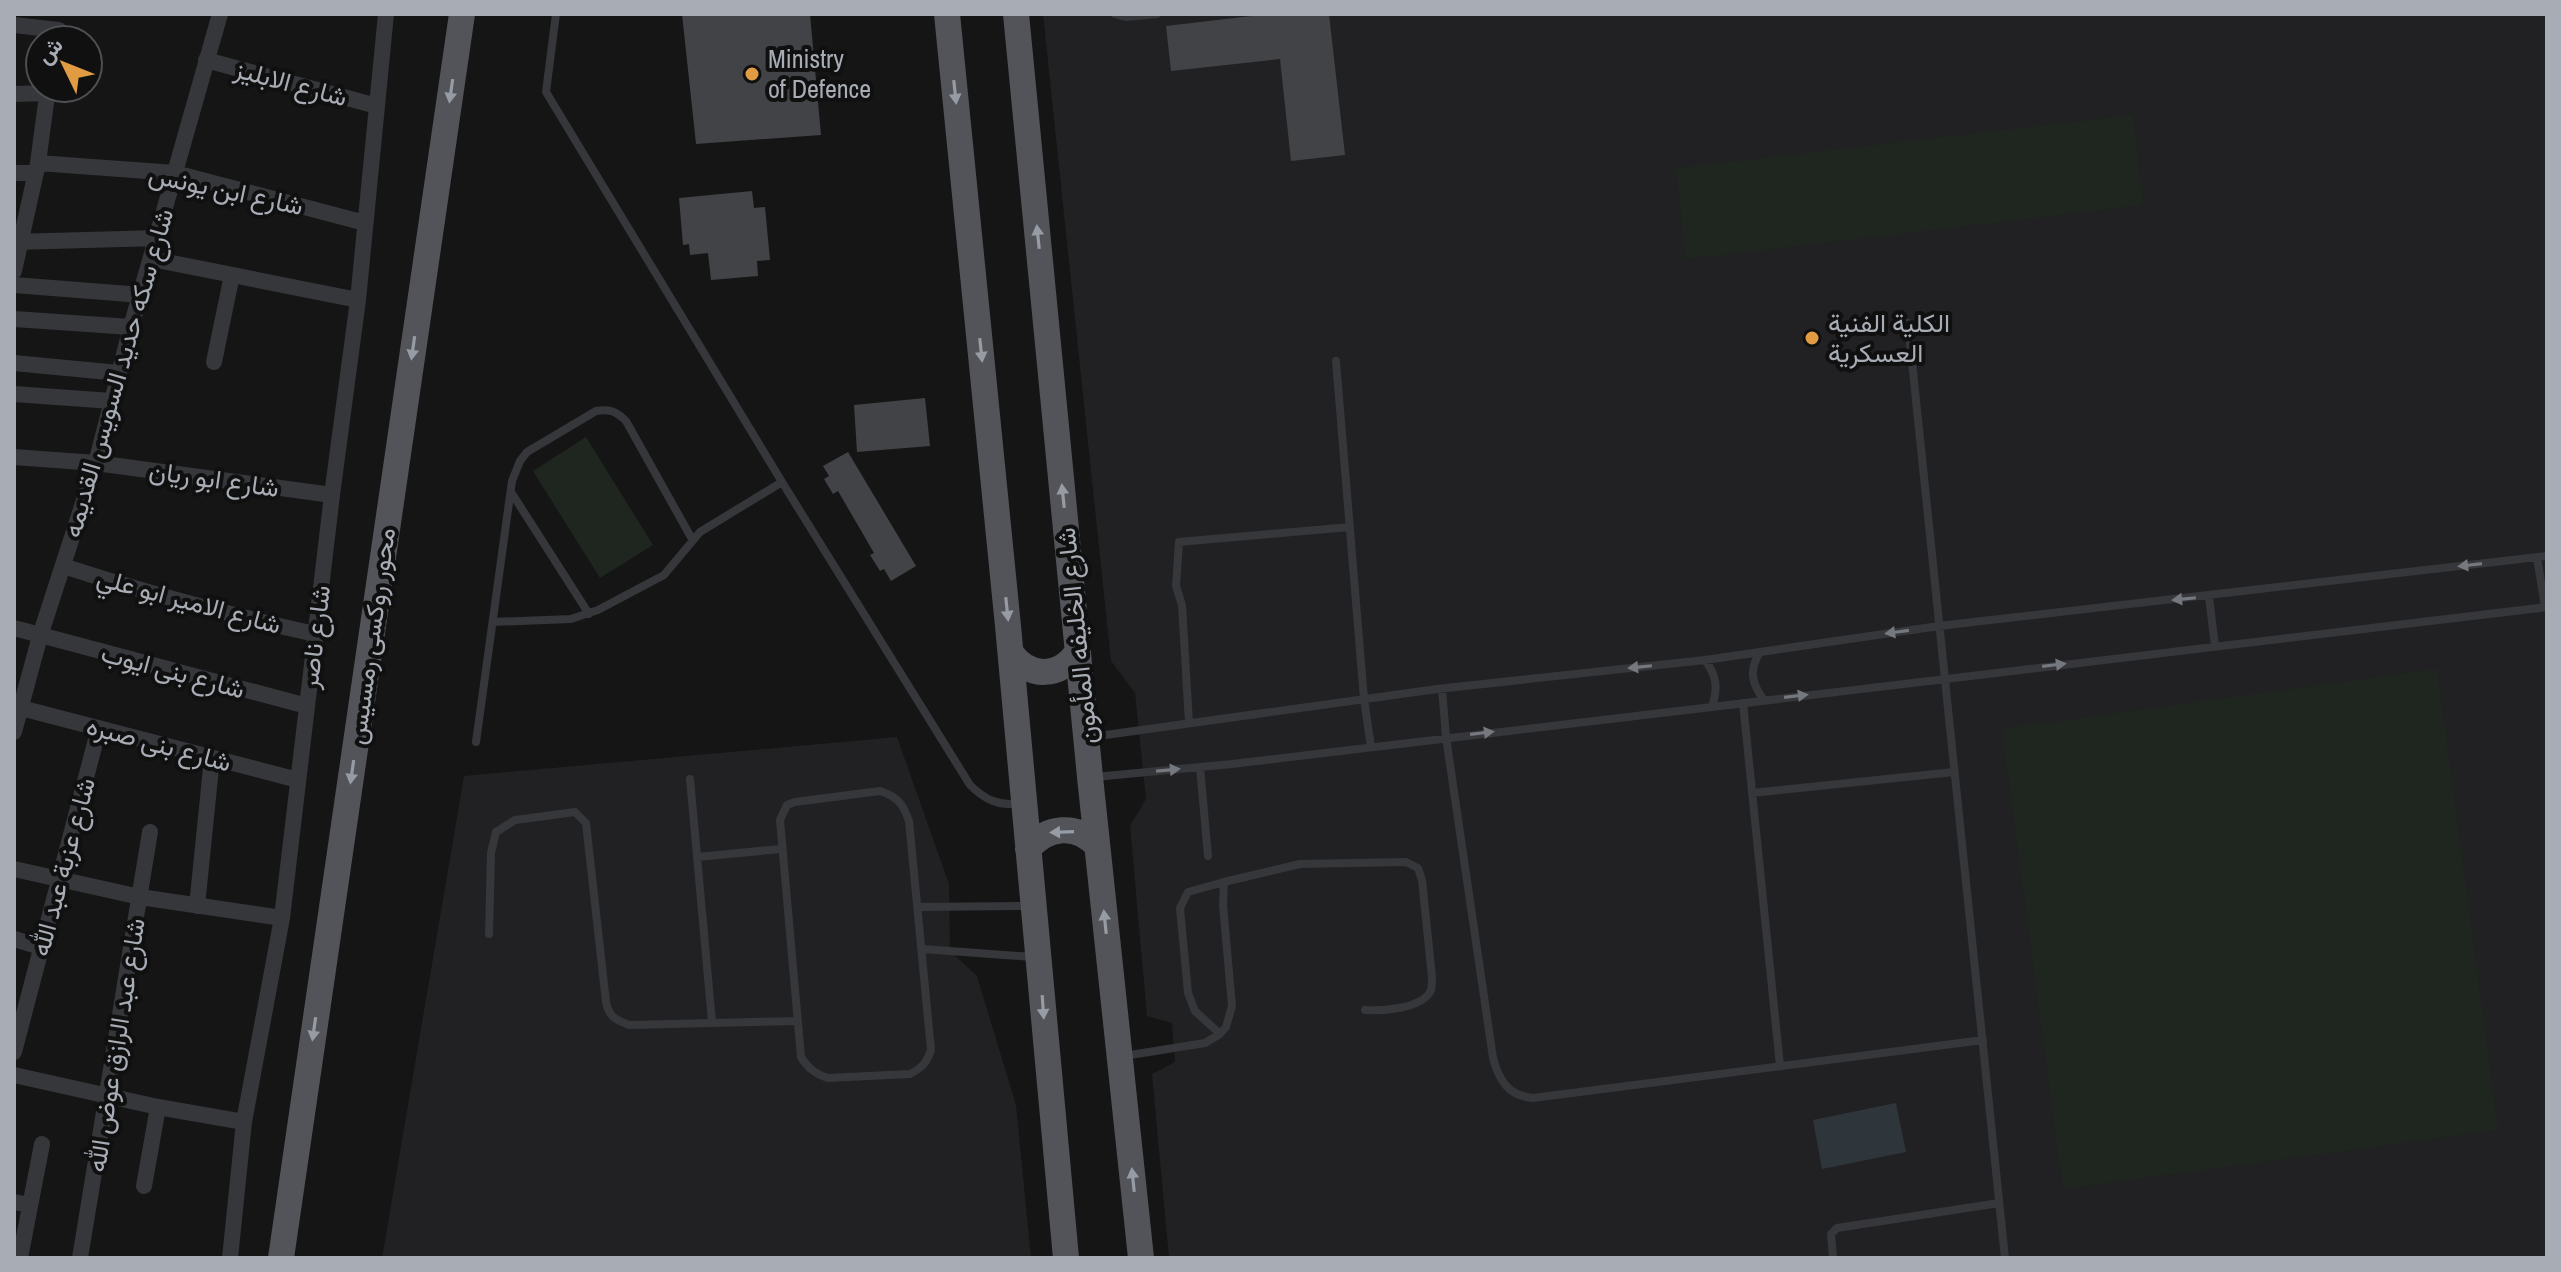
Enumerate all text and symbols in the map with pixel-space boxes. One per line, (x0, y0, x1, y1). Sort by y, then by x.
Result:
north arrow (24, 24, 104, 104)
text: ش (29, 30, 69, 70)
place label: Ministry of Defence (768, 41, 871, 106)
street label: شارع الابليز (230, 50, 351, 115)
marker: Ministry of Defence (743, 65, 761, 83)
one-way arrow (444, 79, 457, 104)
one-way arrow (948, 80, 961, 105)
street label: شارع ابن يونس (145, 156, 307, 224)
street label: شارع سكه حديد السويس القديمه (54, 204, 182, 542)
one-way arrow (1031, 224, 1044, 249)
place label: الكلية الفنية العسكرية (1828, 305, 1950, 370)
marker: الكلية الفنية العسكرية (1803, 329, 1821, 347)
one-way arrow (406, 336, 419, 361)
one-way arrow (974, 338, 987, 363)
street label: شارع ابو ريان (147, 452, 281, 506)
one-way arrow (1056, 483, 1069, 508)
street label: محور روكسى رمسيس (338, 525, 403, 747)
street label: شارع الخليفه المأمون (1048, 526, 1106, 746)
street label: شارع الامير ابو علي (92, 559, 285, 646)
one-way arrow (2457, 559, 2482, 572)
street label: شارع ناصر (291, 583, 339, 692)
one-way arrow (2171, 593, 2196, 606)
one-way arrow (1000, 597, 1013, 622)
one-way arrow (1885, 626, 1910, 639)
street label: شارع بنى ايوب (97, 635, 249, 707)
one-way arrow (2042, 659, 2067, 672)
one-way arrow (1627, 661, 1652, 674)
one-way arrow (1783, 690, 1808, 703)
street label: شارع بنى صبره (83, 707, 235, 781)
one-way arrow (1470, 727, 1495, 740)
one-way arrow (345, 760, 358, 785)
one-way arrow (1156, 763, 1181, 776)
street label: شارع عزبة عبد الله (22, 774, 104, 960)
one-way arrow (1049, 825, 1075, 838)
one-way arrow (1099, 909, 1112, 934)
street label: شارع عبد الرازق عوض الله (78, 915, 154, 1175)
one-way arrow (1037, 995, 1050, 1020)
one-way arrow (307, 1017, 320, 1042)
one-way arrow (1126, 1168, 1139, 1193)

